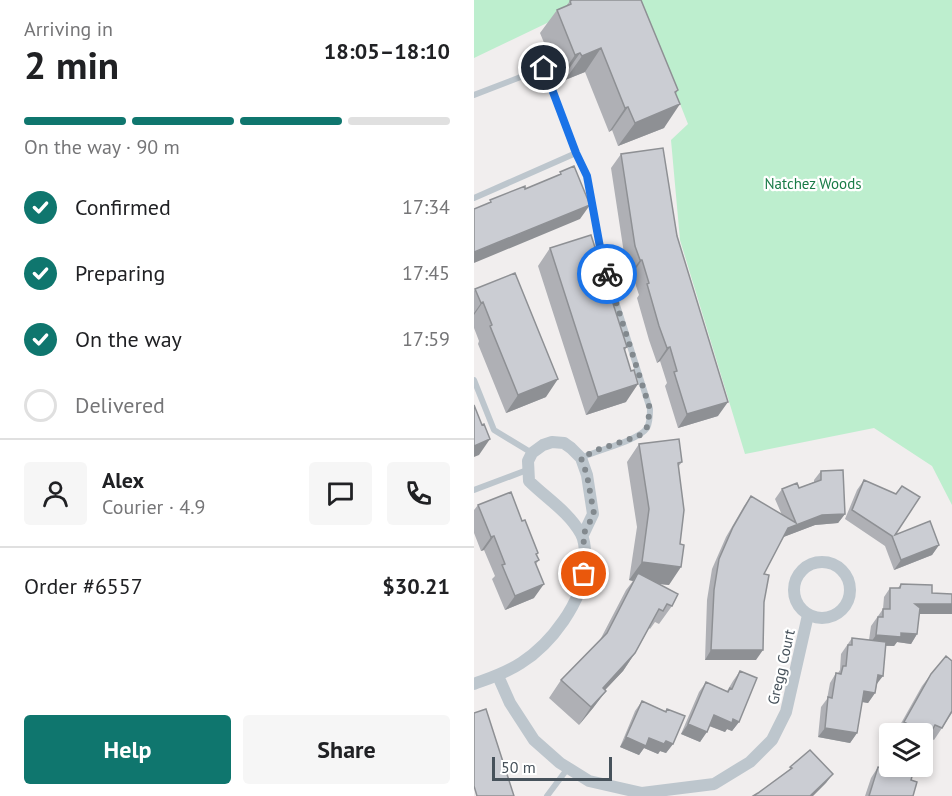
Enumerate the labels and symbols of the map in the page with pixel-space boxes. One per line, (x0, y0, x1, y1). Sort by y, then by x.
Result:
pin (518, 42, 569, 93)
park label: Natchez Woods (764, 174, 862, 193)
courier (577, 244, 637, 304)
pin (558, 548, 609, 599)
street label: Gregg Court (763, 628, 799, 706)
scale bar (492, 754, 612, 782)

